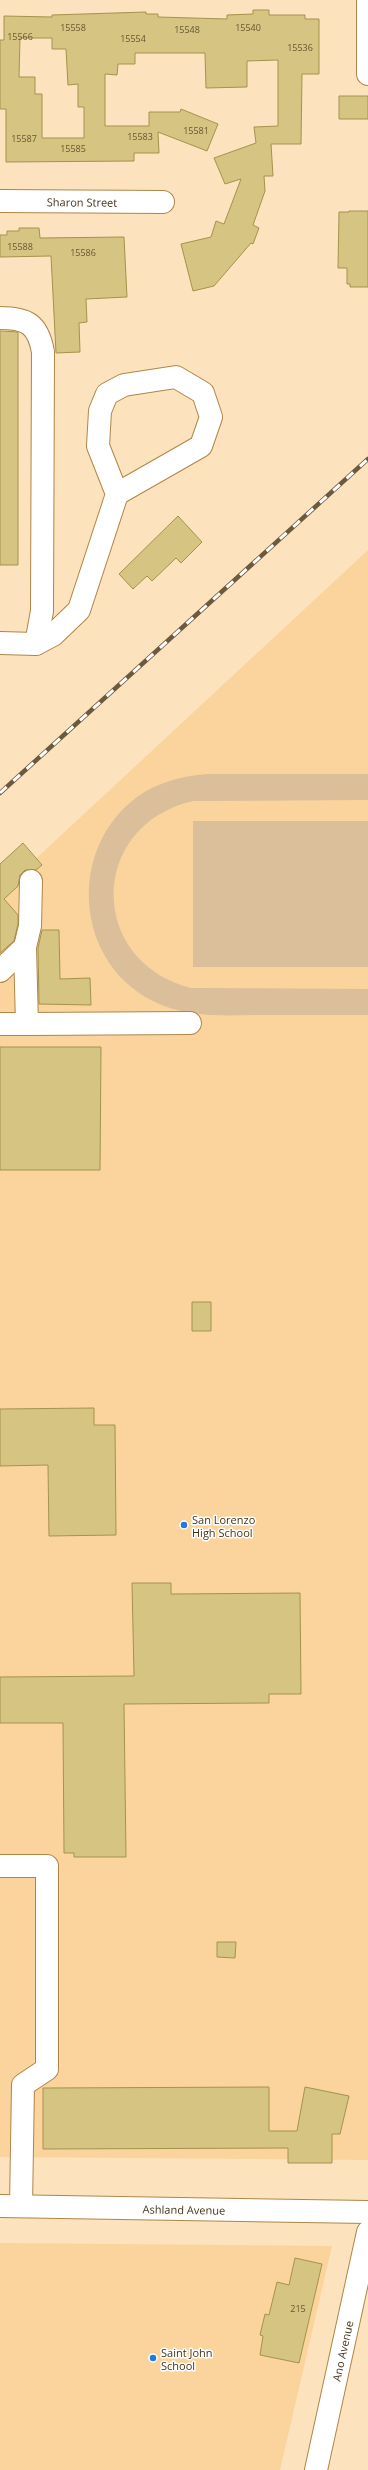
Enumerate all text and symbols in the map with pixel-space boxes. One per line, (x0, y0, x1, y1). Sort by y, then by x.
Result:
house number: 15558 (60, 21, 86, 34)
house number: 15540 (235, 21, 261, 34)
house number: 15548 (174, 23, 200, 36)
house number: 15566 (7, 30, 33, 43)
house number: 15554 (120, 32, 146, 45)
house number: 15536 (287, 41, 313, 54)
house number: 15581 (183, 124, 209, 137)
house number: 15583 (127, 130, 153, 143)
house number: 15587 (11, 132, 37, 145)
house number: 15585 (60, 142, 86, 155)
street label: Sharon Street (47, 194, 117, 209)
house number: 15588 (7, 240, 33, 253)
house number: 15586 (70, 246, 96, 259)
place label: San Lorenzo High School (192, 1512, 256, 1540)
marker: San Lorenzo High School (179, 1520, 189, 1530)
street label: Ashland Avenue (143, 2201, 225, 2217)
house number: 215 (290, 2302, 306, 2315)
street label: Ano Avenue (328, 2319, 356, 2382)
place label: Saint John School (161, 2345, 213, 2373)
marker: Saint John School (148, 2353, 158, 2363)

